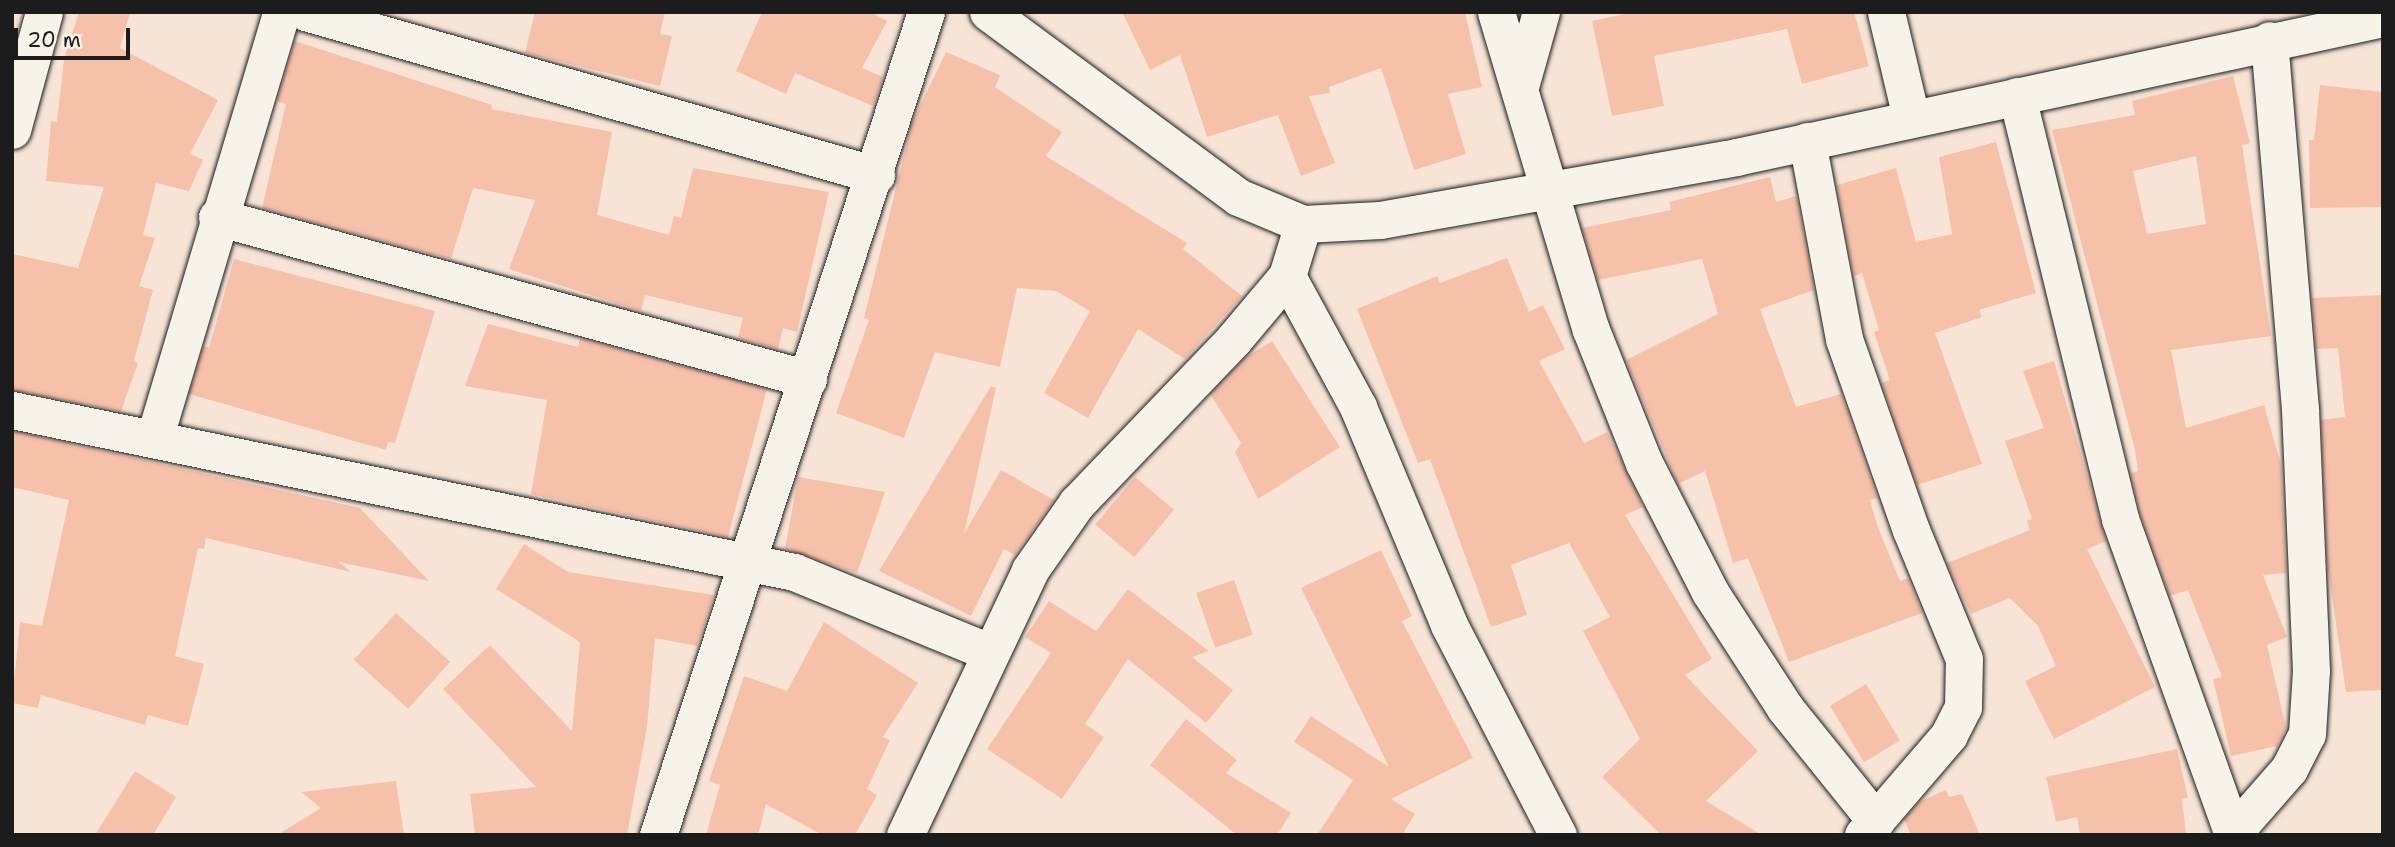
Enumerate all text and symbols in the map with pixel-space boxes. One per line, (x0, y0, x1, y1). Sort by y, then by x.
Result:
scale bar (18, 14, 133, 58)
text: 20 m (27, 26, 81, 54)

